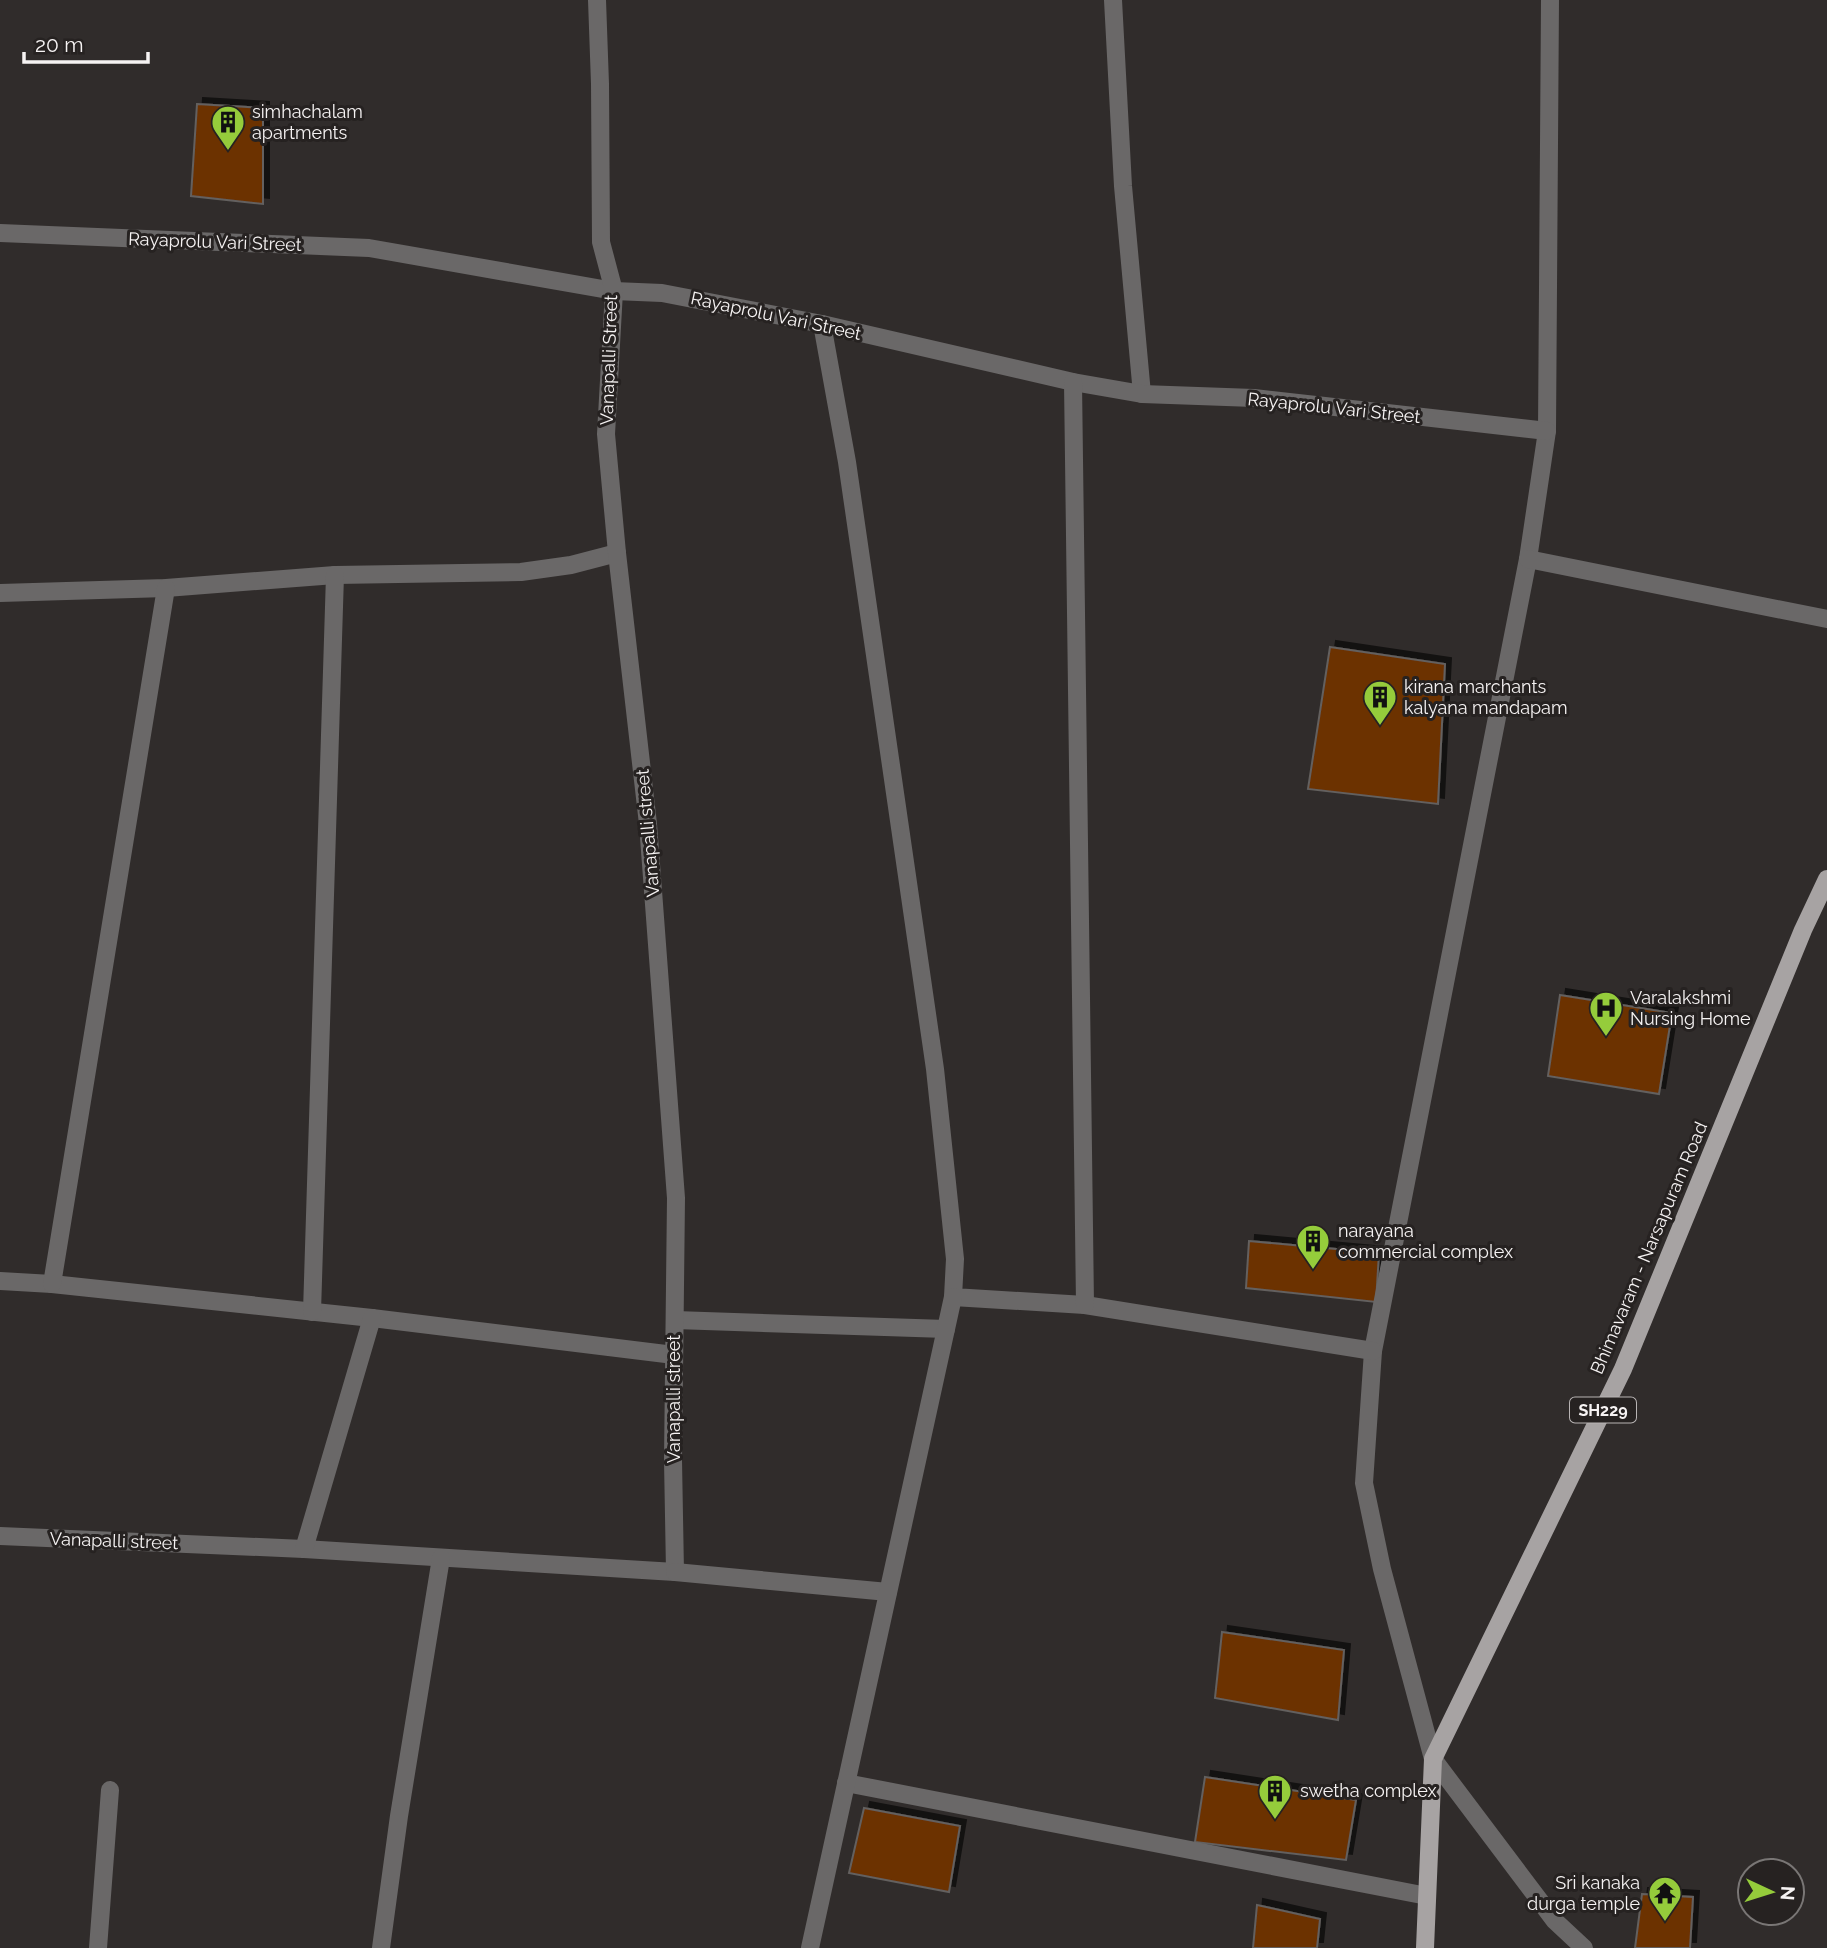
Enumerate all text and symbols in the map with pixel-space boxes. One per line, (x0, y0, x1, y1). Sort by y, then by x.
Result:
scale bar (24, 21, 149, 65)
text: 20 m (35, 32, 83, 57)
place label: simhachalam apartments (252, 101, 363, 143)
building icon: simhachalam apartments (209, 103, 247, 152)
street label: Rayaprolu Vari Street (128, 228, 302, 255)
street label: Rayaprolu Vari Street (689, 287, 863, 344)
street label: Vanapalli Street (596, 294, 621, 426)
street label: Rayaprolu Vari Street (1247, 388, 1422, 427)
place label: kirana marchants kalyana mandapam (1404, 676, 1567, 718)
building icon: kirana marchants kalyana mandapam (1361, 678, 1399, 727)
street label: Vanapalli street (631, 768, 664, 898)
place label: Varalakshmi Nursing Home (1630, 987, 1751, 1029)
hospital icon: Varalakshmi Nursing Home (1587, 989, 1625, 1038)
street label: Bhimavaram - Narsapuram Road (1586, 1119, 1711, 1377)
place label: narayana commercial complex (1338, 1220, 1513, 1262)
building icon: narayana commercial complex (1294, 1222, 1332, 1271)
street label: Vanapalli street (663, 1335, 684, 1463)
road number: SH229 (1570, 1398, 1636, 1422)
street label: Vanapalli street (49, 1528, 179, 1553)
building icon: swetha complex (1256, 1772, 1294, 1821)
place label: swetha complex (1300, 1780, 1437, 1801)
north arrow (1736, 1857, 1806, 1927)
place label: Sri kanaka durga temple (1527, 1872, 1640, 1914)
temple icon: Sri kanaka durga temple (1646, 1874, 1684, 1923)
text: N (1776, 1885, 1799, 1901)

